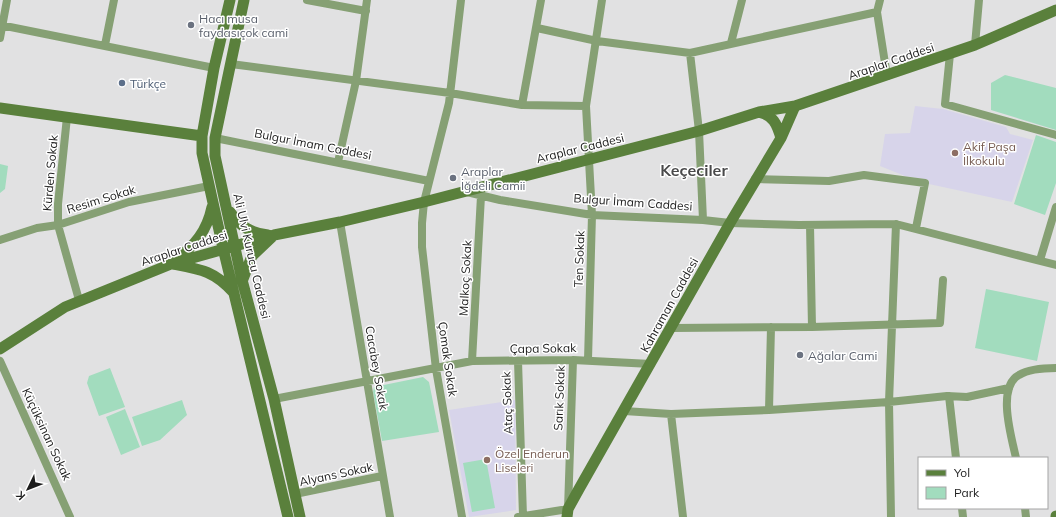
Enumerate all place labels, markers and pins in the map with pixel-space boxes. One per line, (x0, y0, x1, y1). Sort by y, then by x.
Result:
place label: Hacı musa faydasıçok cami (199, 11, 288, 40)
marker: Hacı musa faydasıçok cami (186, 20, 196, 30)
place label: Türkçe (130, 76, 166, 91)
marker: Türkçe (117, 78, 127, 88)
place label: Akif Paşa İlkokulu (963, 139, 1016, 168)
marker: Akif Paşa İlkokulu (950, 148, 960, 158)
place label: Araplar İğdeli Camii (461, 164, 526, 193)
marker: Araplar İğdeli Camii (448, 173, 458, 183)
place label: Ağalar Cami (808, 348, 877, 363)
marker: Ağalar Cami (795, 350, 805, 360)
place label: Özel Enderun Liseleri (495, 446, 569, 475)
marker: Özel Enderun Liseleri (482, 455, 492, 465)

